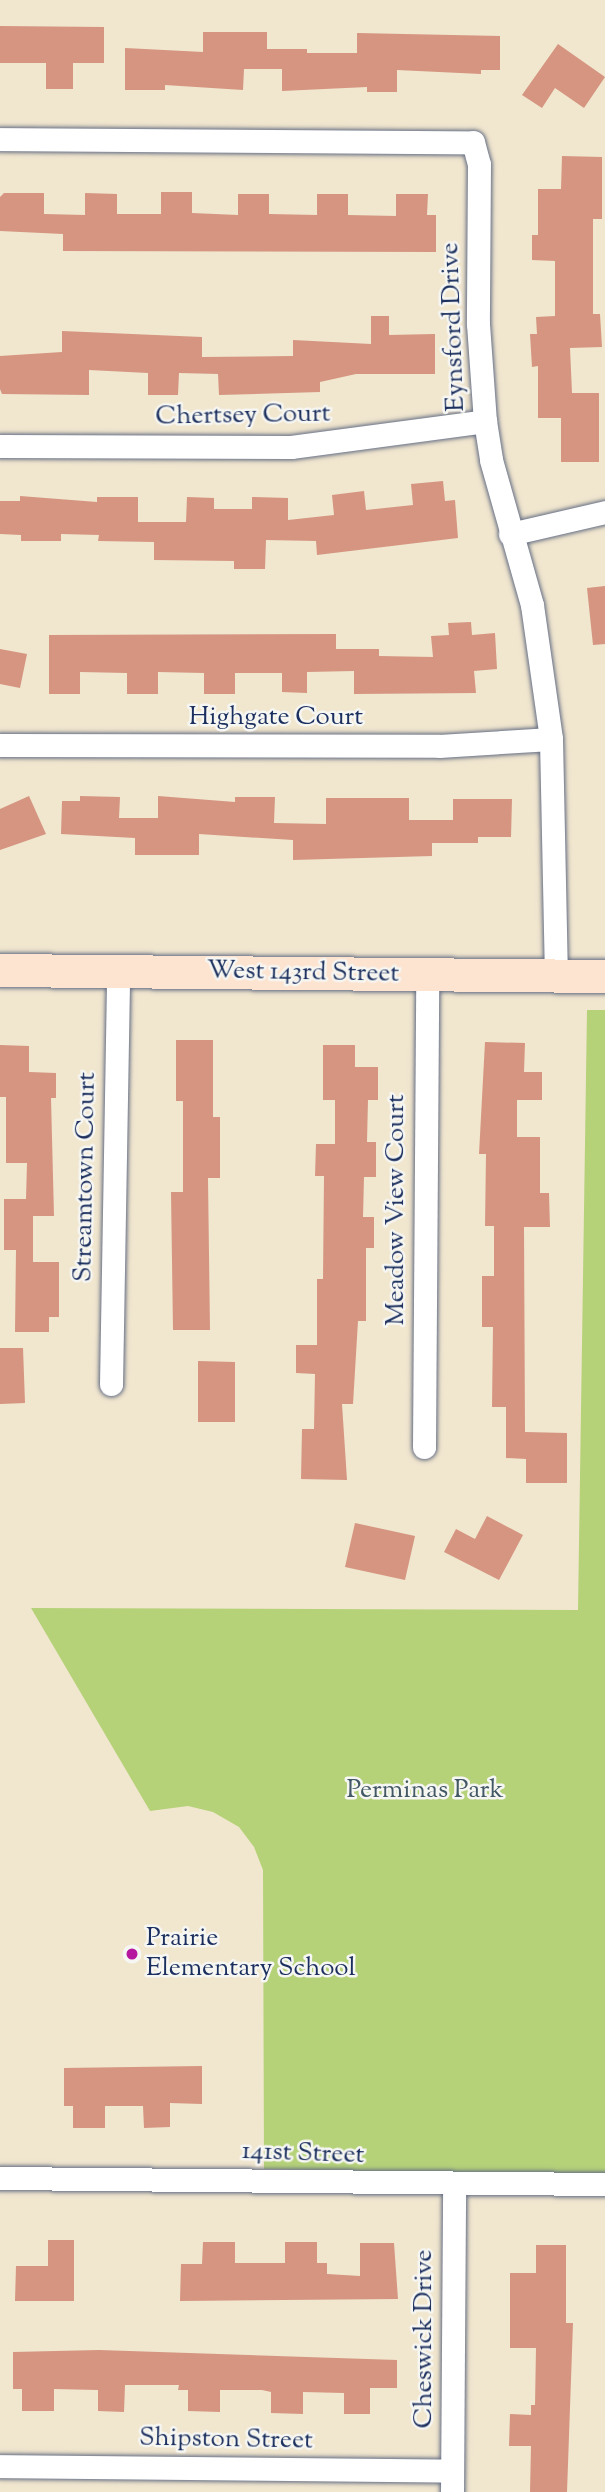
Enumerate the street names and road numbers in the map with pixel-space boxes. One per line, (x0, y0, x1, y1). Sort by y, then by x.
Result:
street label: Eynsford Drive (435, 242, 473, 412)
street label: Chertsey Court (155, 399, 331, 433)
street label: Highgate Court (189, 702, 363, 734)
street label: West 143rd Street (207, 956, 399, 990)
street label: Streamtown Court (69, 1072, 103, 1282)
street label: Meadow View Court (381, 1094, 413, 1326)
street label: 141st Street (241, 2136, 365, 2172)
street label: Cheswick Drive (409, 2250, 441, 2428)
street label: Shipston Street (139, 2423, 313, 2457)

